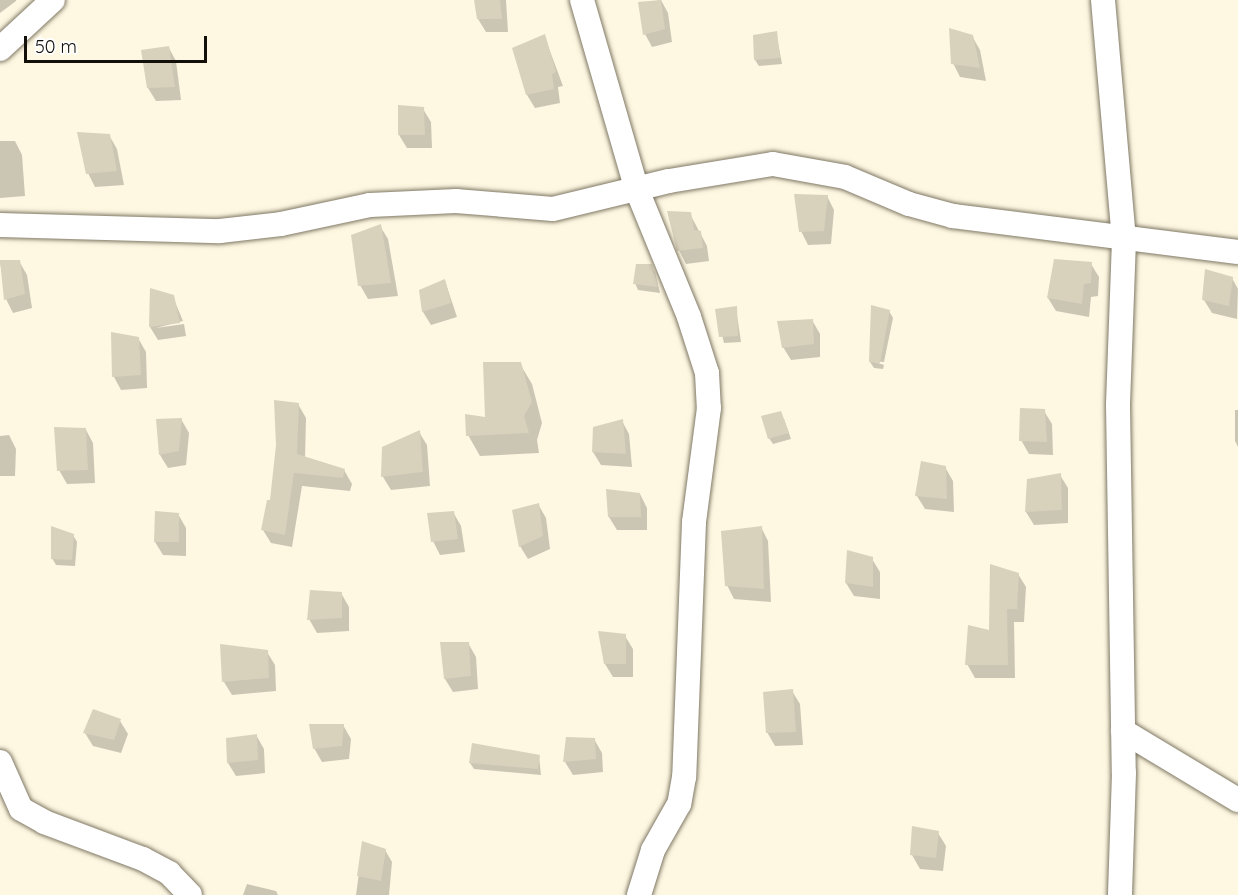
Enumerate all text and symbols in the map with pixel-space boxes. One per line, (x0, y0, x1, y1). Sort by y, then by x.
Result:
scale bar (27, 24, 210, 62)
text: 50 m (35, 35, 77, 58)

